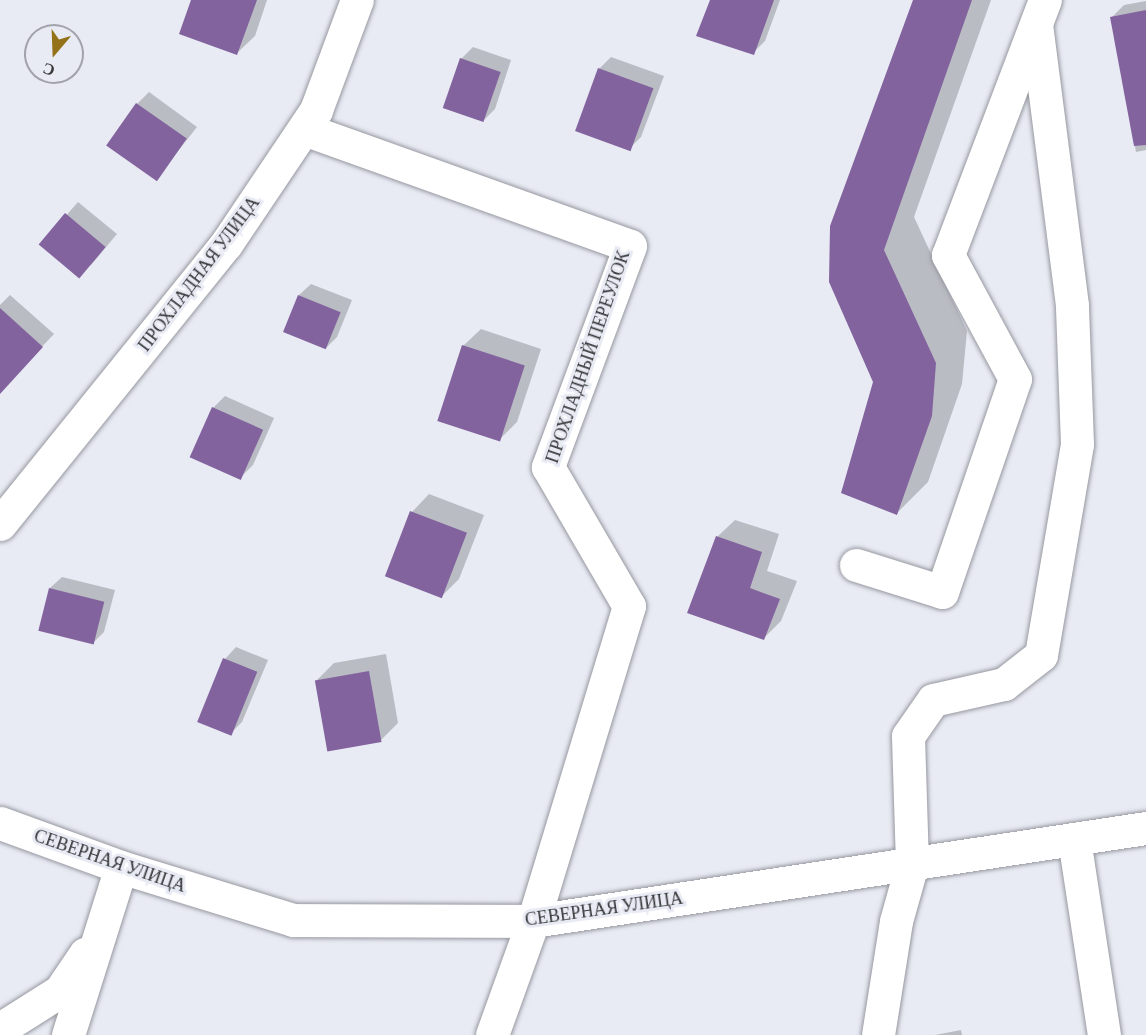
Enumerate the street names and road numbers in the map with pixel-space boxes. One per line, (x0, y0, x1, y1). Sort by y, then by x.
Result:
street label: ПРОХЛАДНАЯ УЛИЦА (134, 192, 264, 356)
street label: ПРОХЛАДНЫЙ ПЕРЕУЛОК (541, 248, 635, 466)
street label: СЕВЕРНАЯ УЛИЦА (31, 825, 189, 897)
street label: СЕВЕРНАЯ УЛИЦА (524, 887, 684, 931)

